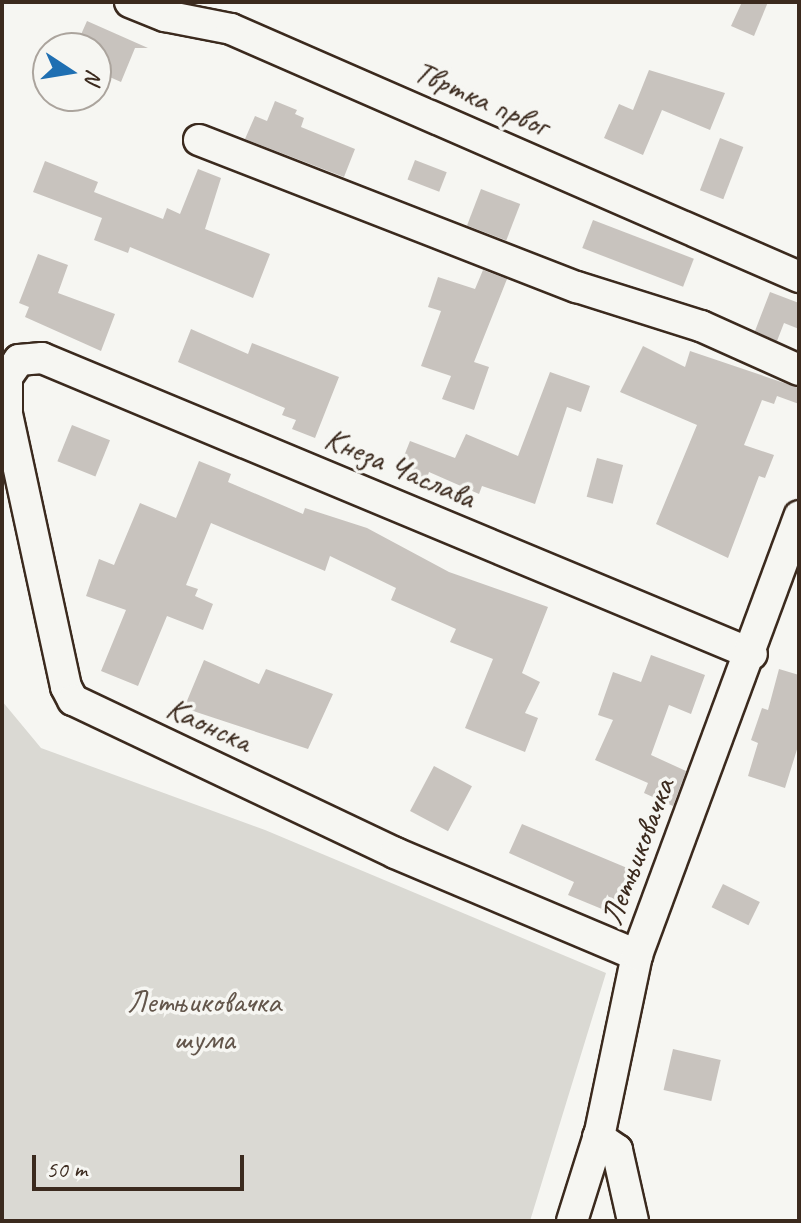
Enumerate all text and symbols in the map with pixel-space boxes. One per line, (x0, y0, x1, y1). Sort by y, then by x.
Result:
north arrow (32, 32, 112, 112)
street label: Твртка првог (408, 53, 554, 145)
text: N (78, 67, 109, 86)
street label: Кнеза Часлава (320, 420, 480, 516)
street label: Каонска (160, 689, 258, 761)
street label: Летњиковачка (593, 773, 683, 931)
park label: Летњиковачка шума (127, 984, 281, 1059)
scale bar (36, 1139, 248, 1189)
text: 50 m (46, 1154, 87, 1184)

